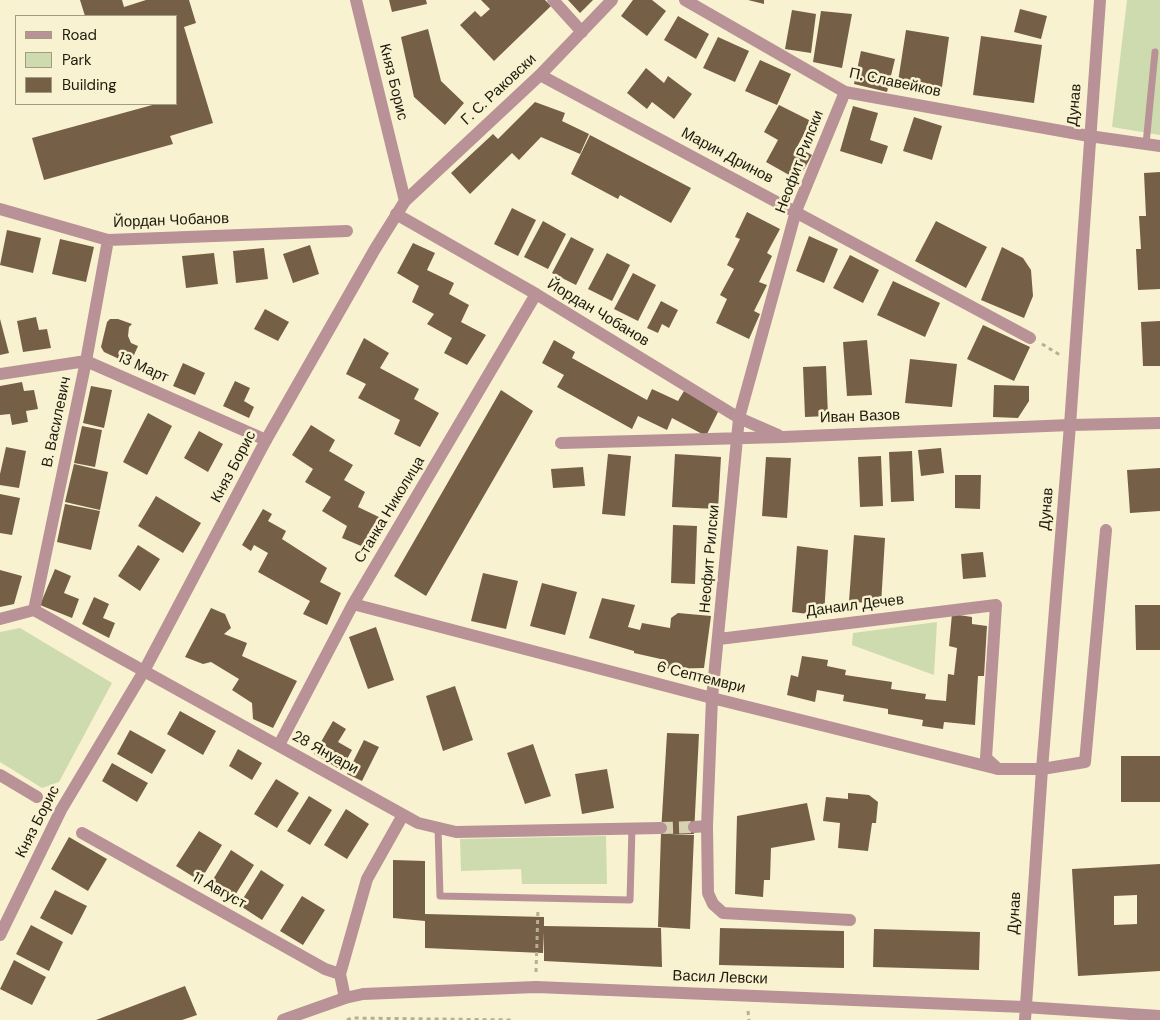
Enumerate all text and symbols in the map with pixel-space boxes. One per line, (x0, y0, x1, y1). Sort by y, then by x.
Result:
legend (15, 15, 178, 105)
text: Road (62, 25, 97, 45)
street label: Княз Борис (375, 42, 411, 122)
text: Park (62, 50, 92, 70)
street label: Г. С. Раковски (458, 51, 540, 129)
street label: П. Славейков (848, 65, 942, 101)
text: Building (62, 75, 117, 95)
street label: Дунав (1064, 83, 1086, 127)
street label: Неофит Рилски (772, 108, 828, 216)
street label: Марин Дринов (678, 124, 776, 188)
street label: Йордан Чобанов (113, 210, 229, 232)
street label: Йордан Чобанов (544, 275, 652, 351)
street label: 13 Март (115, 349, 171, 387)
street label: В. Василевич (39, 375, 75, 469)
street label: Иван Вазов (820, 407, 900, 427)
street label: Княз Борис (208, 428, 260, 506)
street label: Станка Николица (351, 453, 429, 567)
street label: Дунав (1036, 487, 1058, 531)
street label: Неофит Рилски (696, 504, 724, 614)
street label: Данаил Дечев (805, 591, 905, 621)
street label: 6 Септември (655, 658, 747, 698)
street label: 28 Януари (289, 727, 361, 779)
street label: Княз Борис (12, 783, 64, 861)
street label: 11 Август (189, 869, 249, 913)
street label: Дунав (1005, 891, 1025, 935)
street label: Васил Левски (672, 967, 768, 989)

